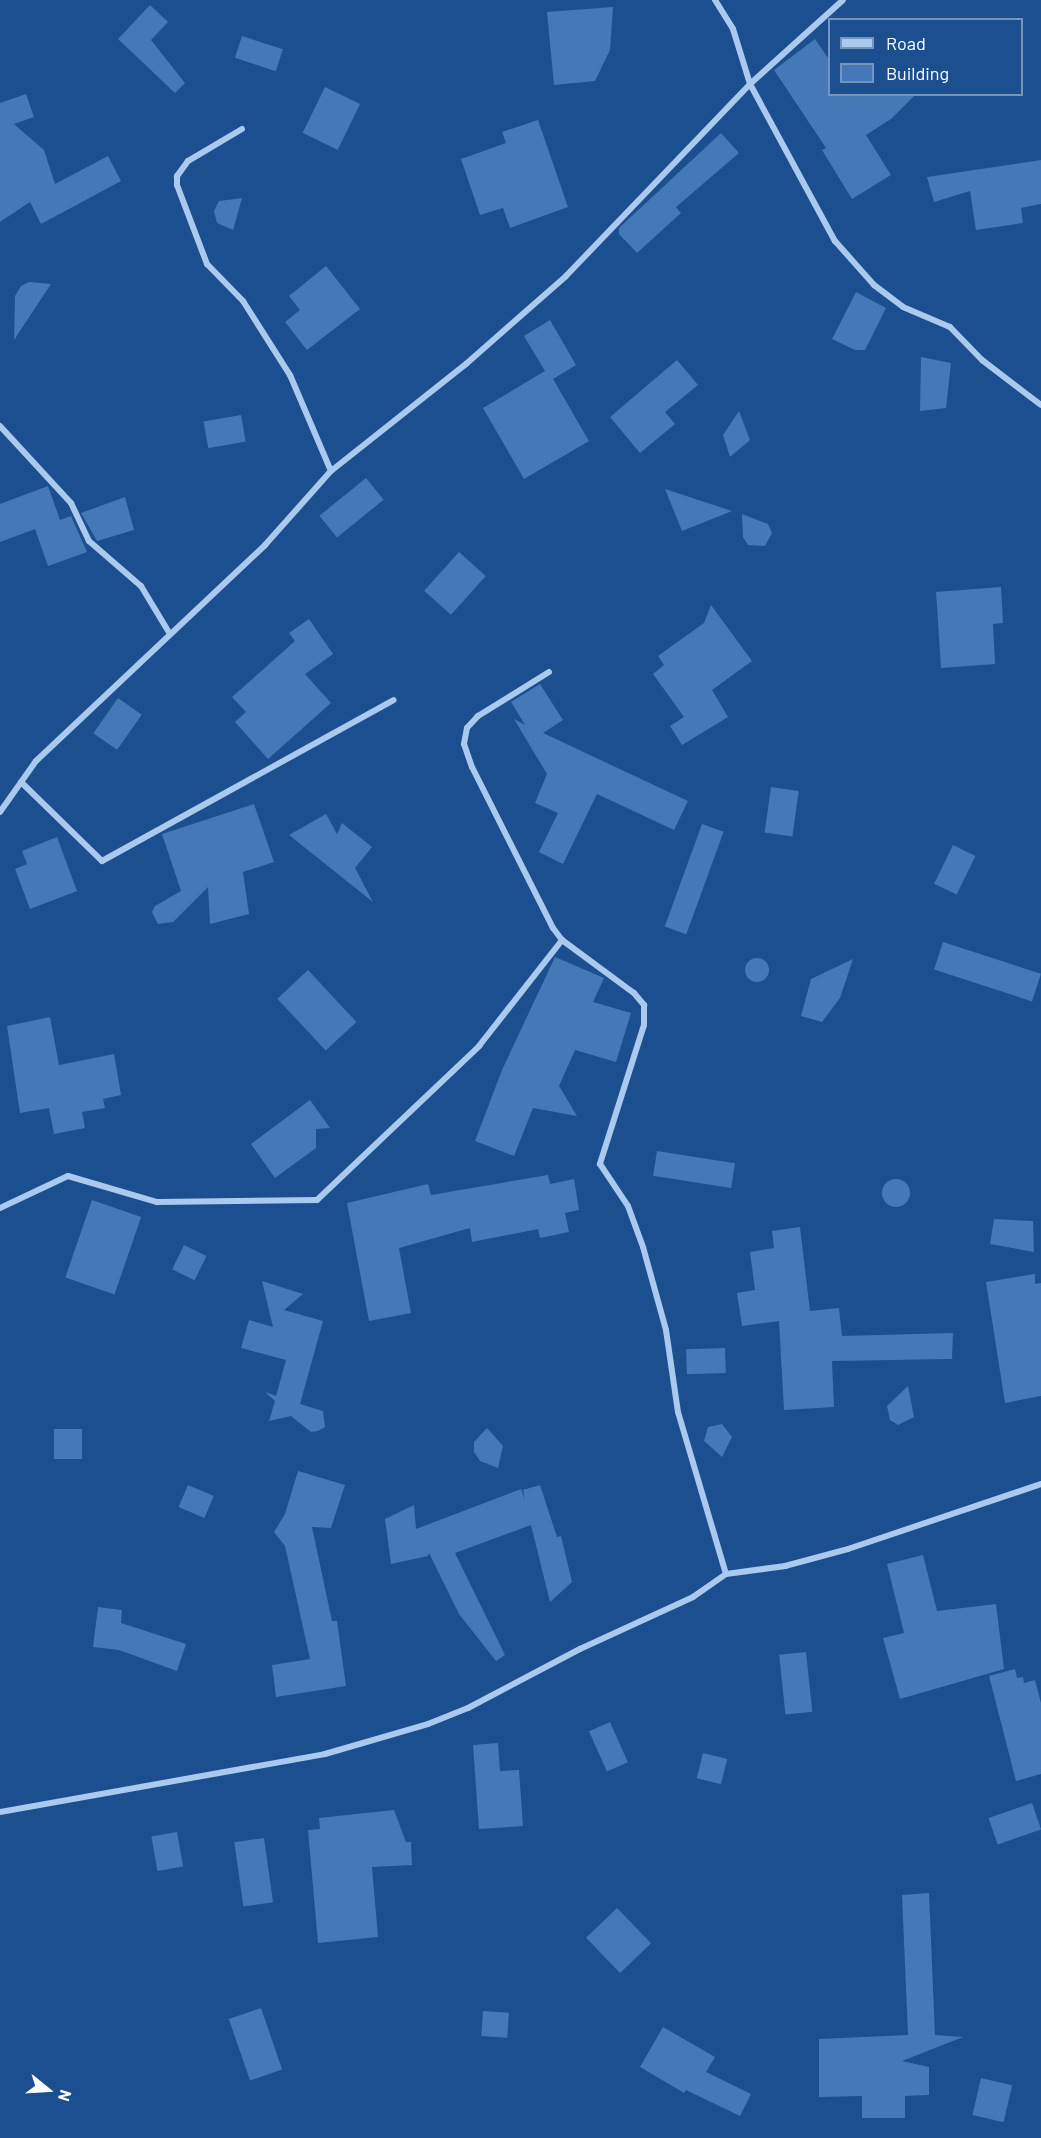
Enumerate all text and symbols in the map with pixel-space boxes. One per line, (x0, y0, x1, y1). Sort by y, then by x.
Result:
legend (828, 18, 1023, 96)
text: Road (886, 32, 926, 54)
text: Building (886, 62, 949, 84)
north arrow (18, 2060, 78, 2120)
text: N (55, 2088, 76, 2104)

